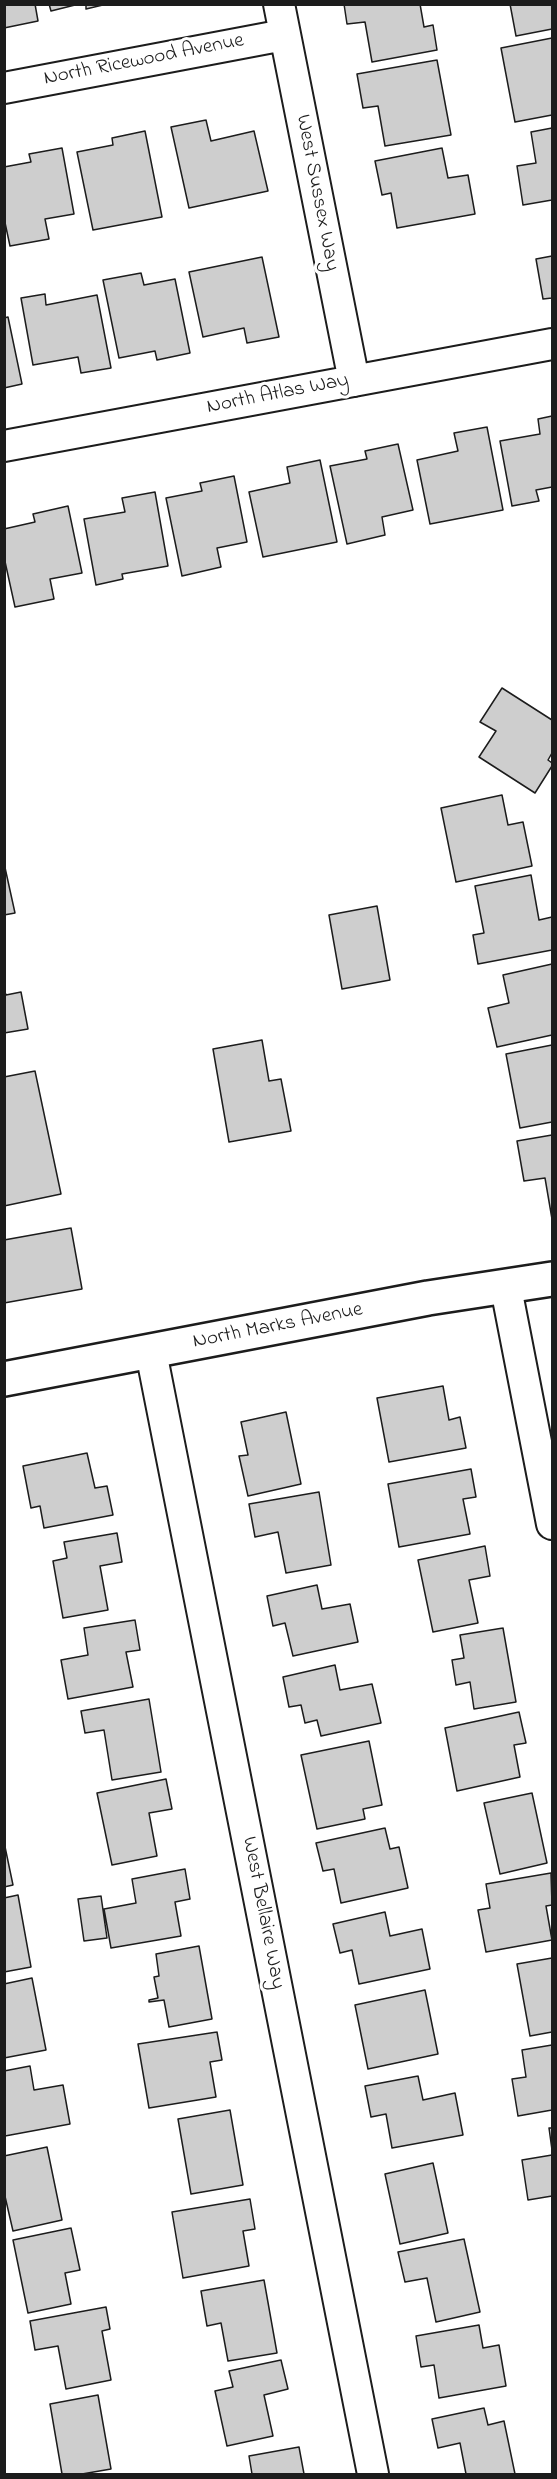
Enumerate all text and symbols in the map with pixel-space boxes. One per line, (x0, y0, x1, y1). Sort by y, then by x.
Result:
street label: North Ricewood Avenue (42, 29, 246, 93)
street label: West Sussex Way (288, 113, 344, 273)
street label: North Atlas Way (205, 369, 351, 421)
street label: North Marks Avenue (191, 1298, 365, 1356)
street label: West Bellaire Way (235, 1835, 289, 1991)

